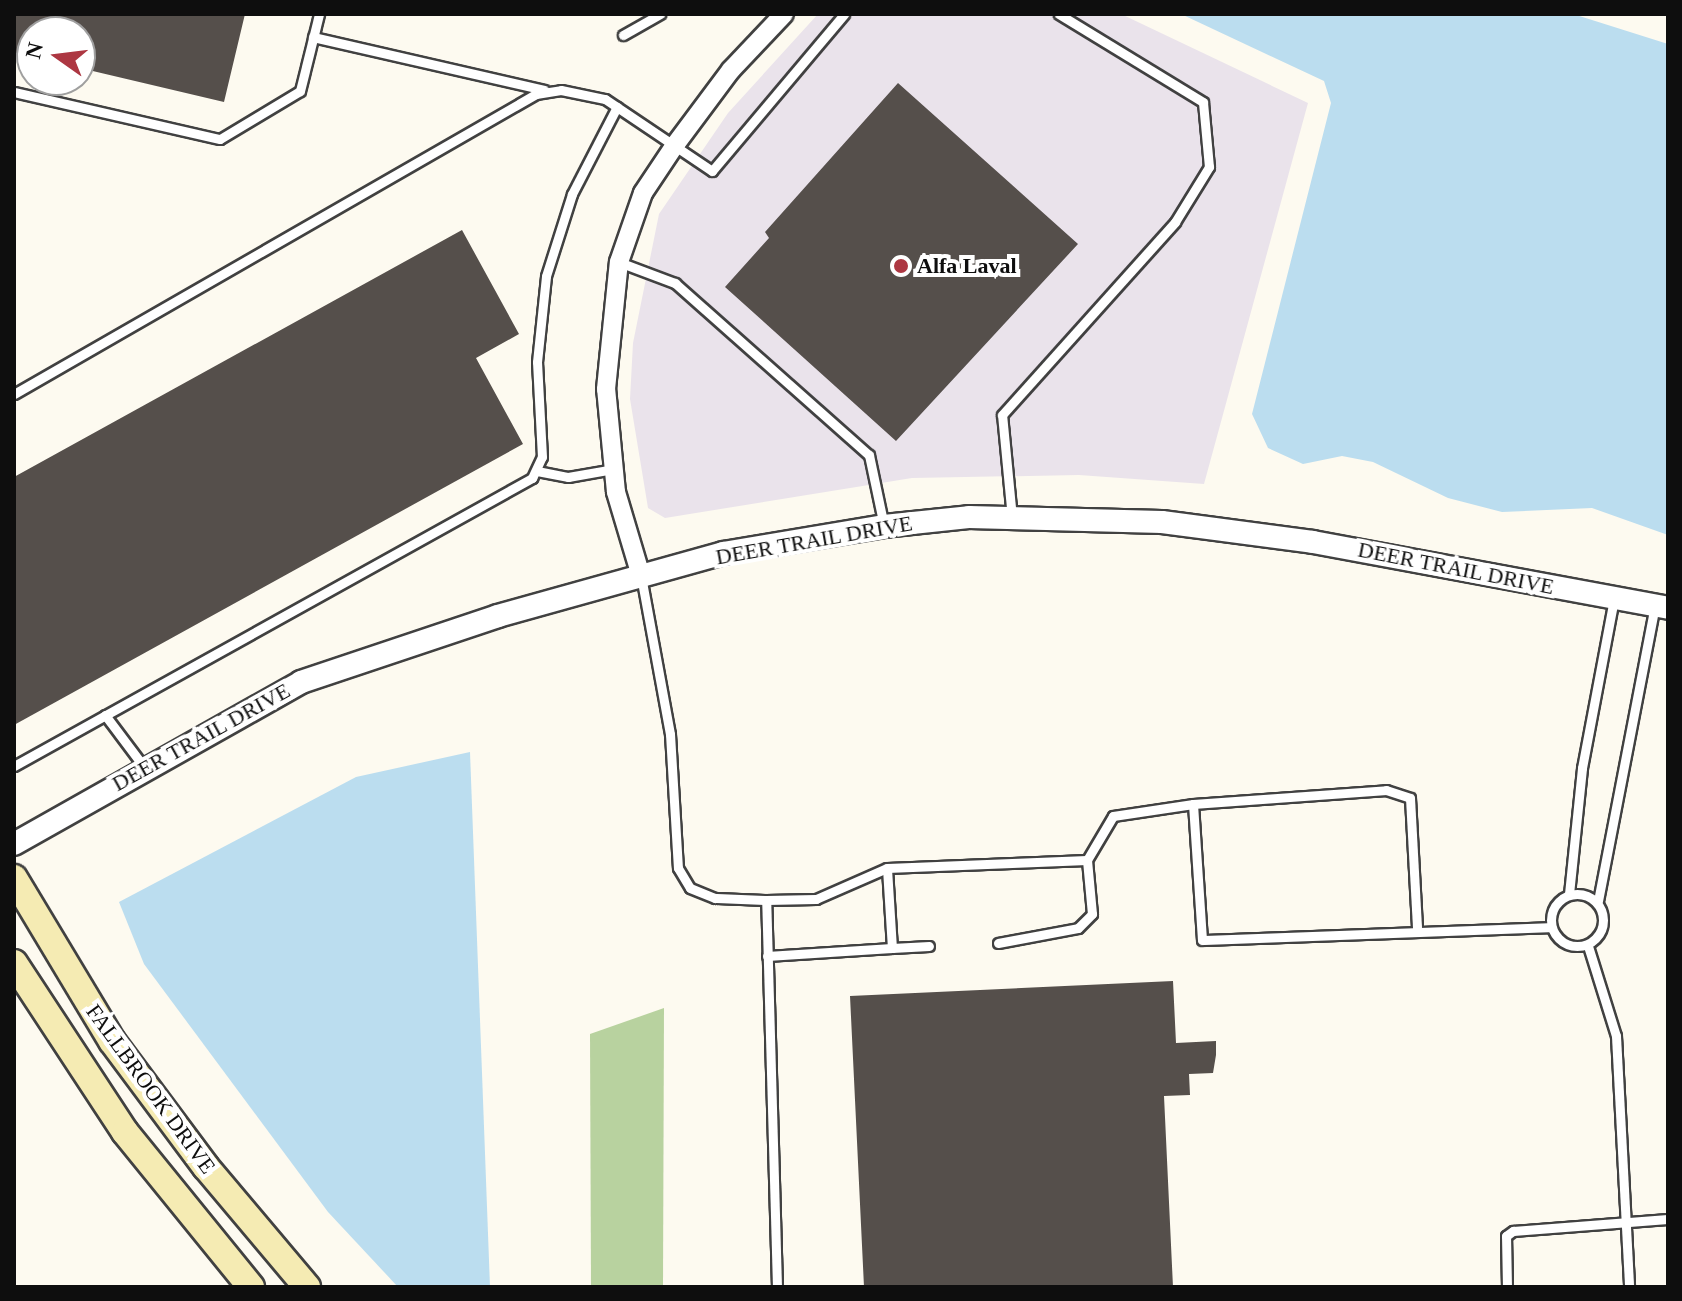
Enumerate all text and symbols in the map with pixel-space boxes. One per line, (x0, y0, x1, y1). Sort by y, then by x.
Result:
north arrow (16, 16, 96, 96)
text: N (20, 40, 48, 61)
place label: Alfa Laval (917, 253, 1017, 279)
marker: Alfa Laval (892, 257, 910, 275)
street label: DEER TRAIL DRIVE (713, 510, 915, 570)
street label: DEER TRAIL DRIVE (1355, 536, 1557, 600)
street label: DEER TRAIL DRIVE (107, 677, 295, 797)
street label: FALLBROOK DRIVE (81, 999, 221, 1179)

